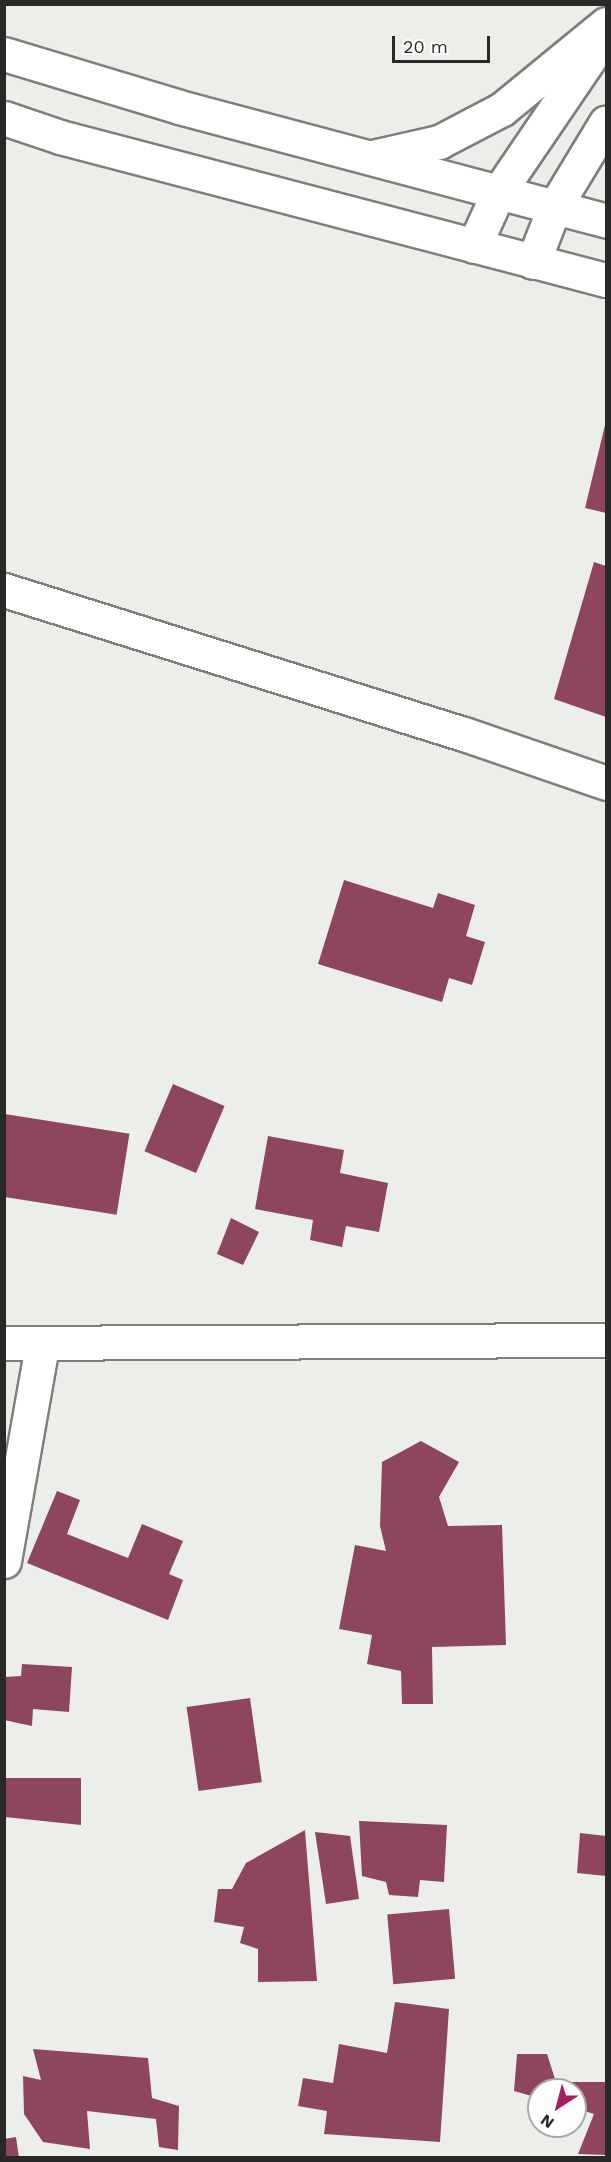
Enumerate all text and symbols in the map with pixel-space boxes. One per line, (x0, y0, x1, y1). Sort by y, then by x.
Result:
scale bar (395, 24, 492, 62)
text: 20 m (403, 36, 448, 57)
north arrow (527, 2078, 587, 2138)
text: N (537, 2110, 558, 2133)

